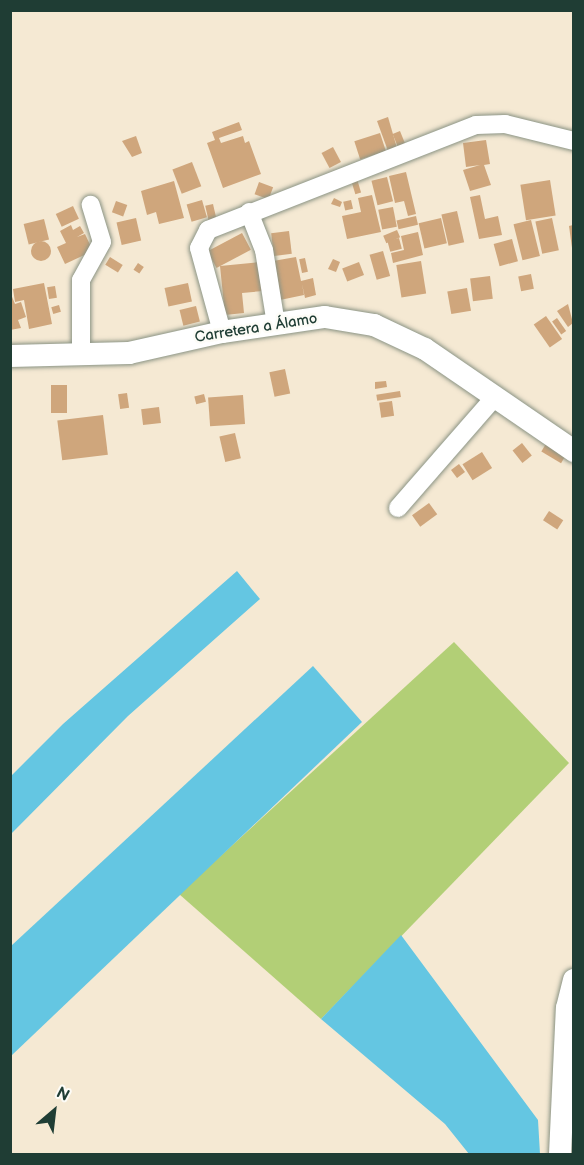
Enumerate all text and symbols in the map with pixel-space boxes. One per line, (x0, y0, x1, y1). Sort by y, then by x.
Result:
street label: Carretera a Álamo (193, 309, 319, 347)
north arrow (24, 1081, 84, 1141)
text: N (53, 1083, 72, 1106)

